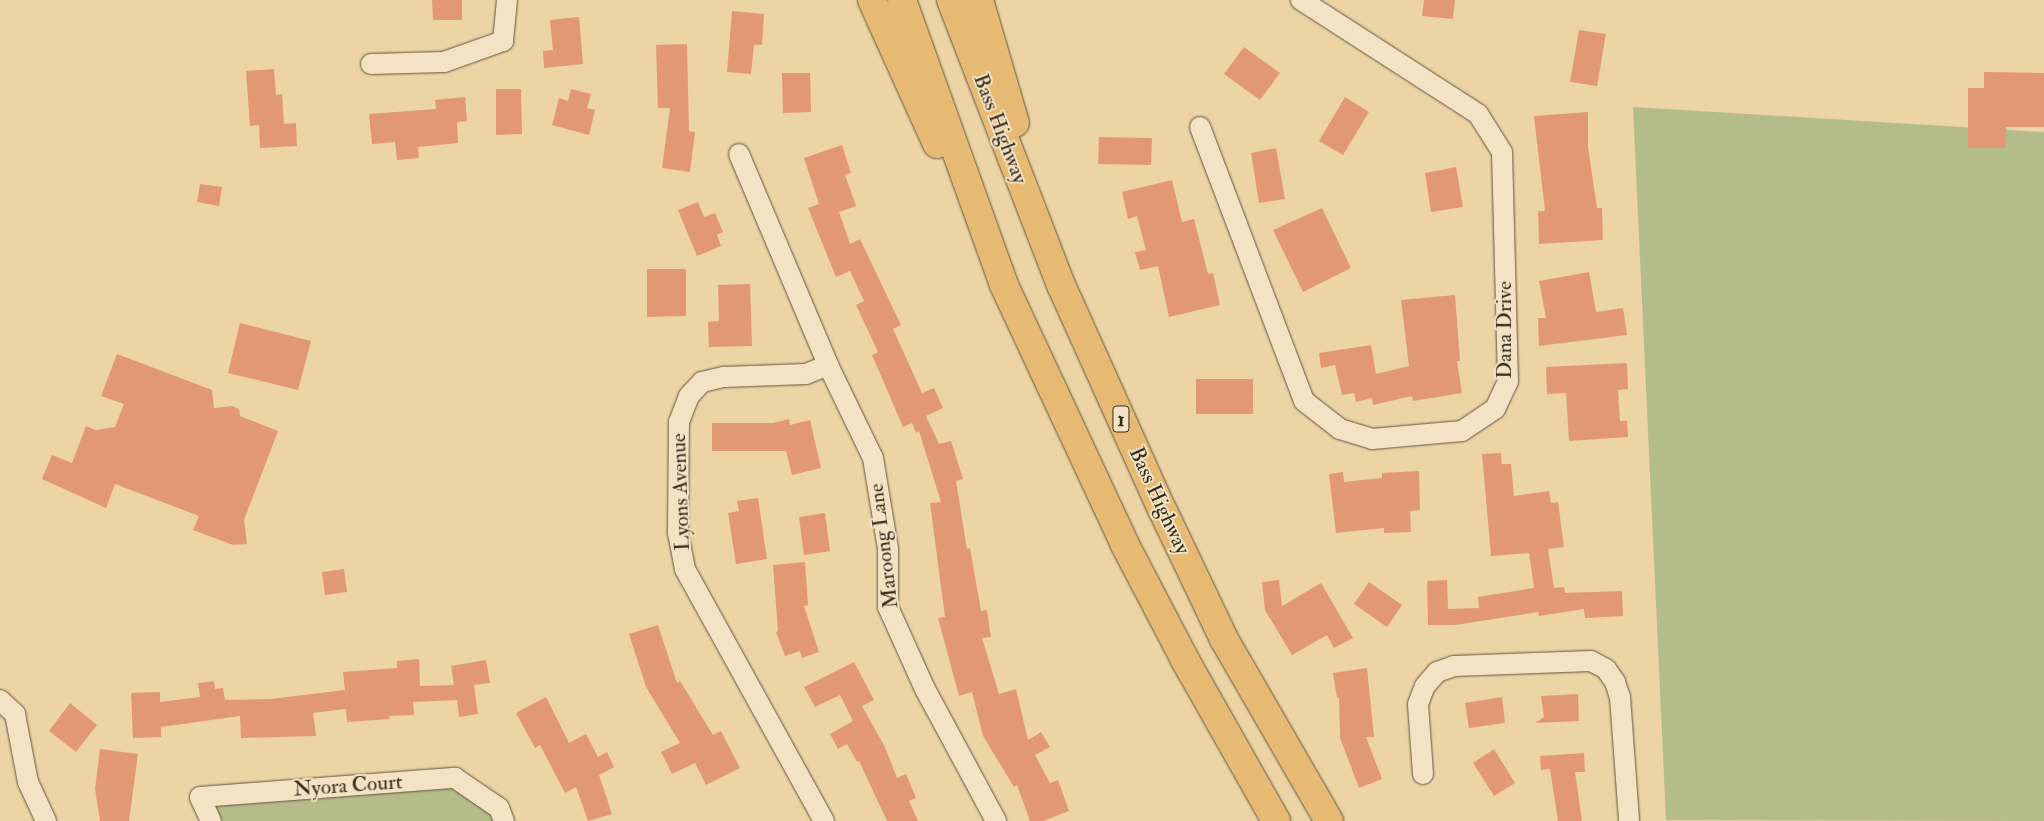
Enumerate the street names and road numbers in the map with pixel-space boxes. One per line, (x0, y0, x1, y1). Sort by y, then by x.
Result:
street label: Bass Highway (968, 71, 1032, 187)
street label: Dana Drive (1492, 281, 1518, 379)
road number: 1 (1112, 402, 1130, 436)
street label: Lyons Avenue (666, 433, 696, 551)
street label: Bass Highway (1123, 443, 1195, 559)
street label: Maroong Lane (864, 482, 904, 610)
street label: Nyora Court (293, 770, 403, 802)

